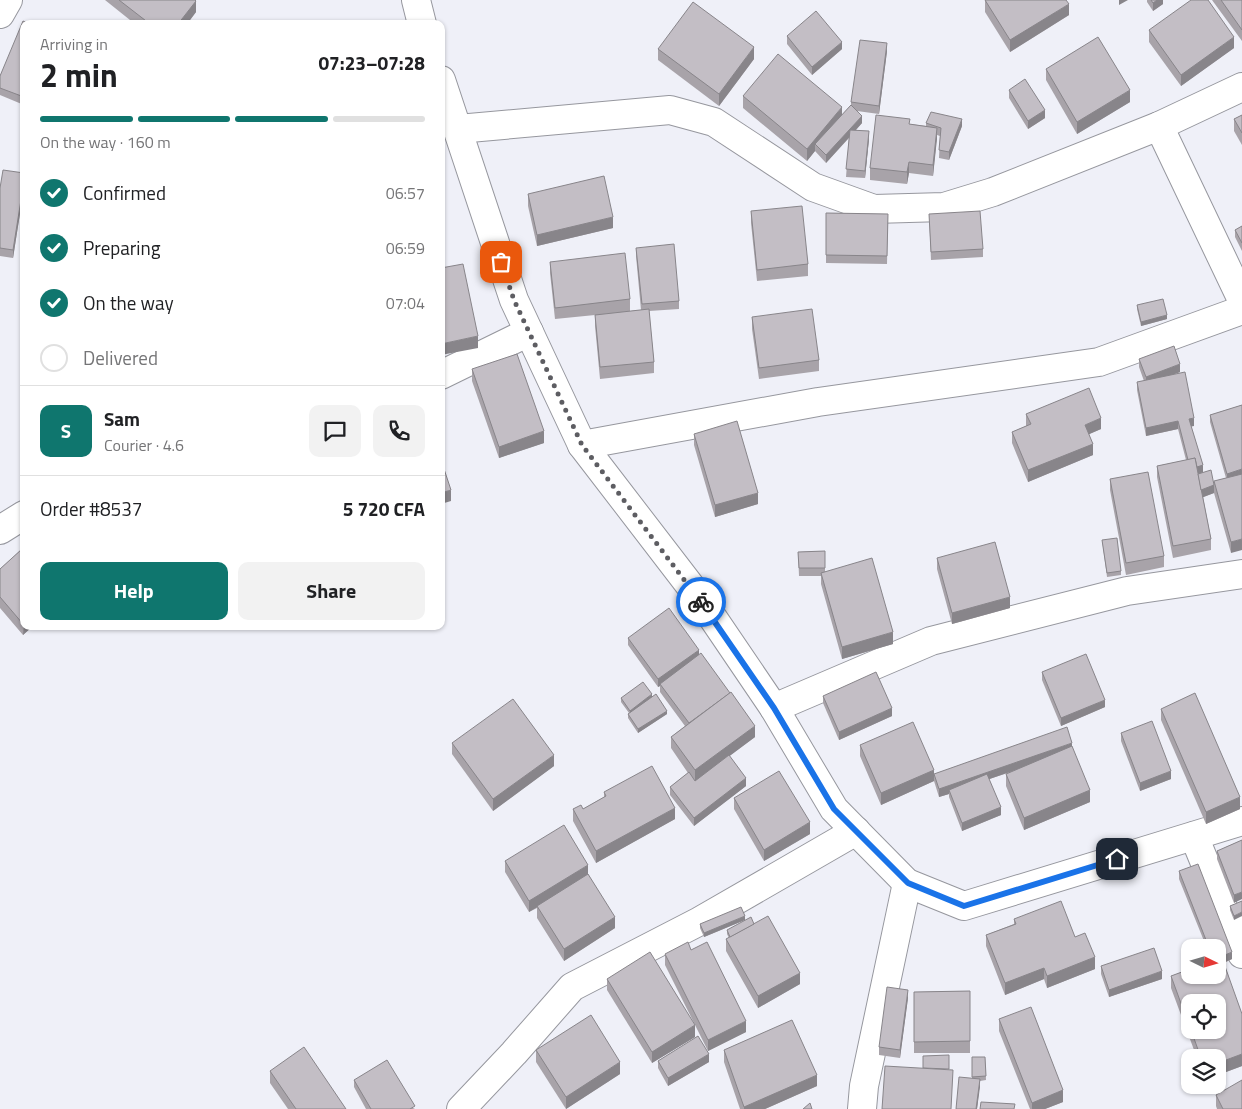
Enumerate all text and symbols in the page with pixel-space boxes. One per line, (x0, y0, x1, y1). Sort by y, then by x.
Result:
text: Arriving in (40, 32, 108, 56)
text: 07:23–07:28 (318, 48, 425, 77)
text: 2 min (40, 51, 118, 99)
text: On the way · 160 m (40, 130, 171, 154)
text: Confirmed (83, 178, 166, 207)
icon: check (40, 179, 68, 207)
text: 06:57 (386, 181, 425, 205)
text: Preparing (83, 233, 160, 262)
icon: check (40, 234, 68, 262)
text: 06:59 (386, 236, 425, 260)
pin (480, 241, 522, 283)
icon: bag (487, 248, 515, 276)
text: On the way (83, 288, 174, 317)
icon: check (40, 289, 68, 317)
text: 07:04 (386, 291, 425, 315)
text: Delivered (83, 343, 158, 372)
text: Sam (104, 404, 140, 433)
button: chat (309, 405, 361, 457)
button: phone (373, 405, 425, 457)
text: S (61, 416, 71, 445)
text: Courier · 4.6 (104, 433, 184, 457)
text: Order #8537 (40, 494, 142, 523)
text: 5 720 CFA (343, 494, 425, 523)
button: Help (40, 562, 228, 620)
button: Share (238, 562, 425, 620)
courier (676, 577, 726, 627)
icon: bike (687, 588, 715, 616)
pin (1096, 838, 1138, 880)
icon: home (1103, 845, 1131, 873)
north arrow (1181, 939, 1226, 984)
map controls (1181, 939, 1226, 1094)
button: locate (1181, 994, 1226, 1039)
button: layers (1181, 1049, 1226, 1094)

